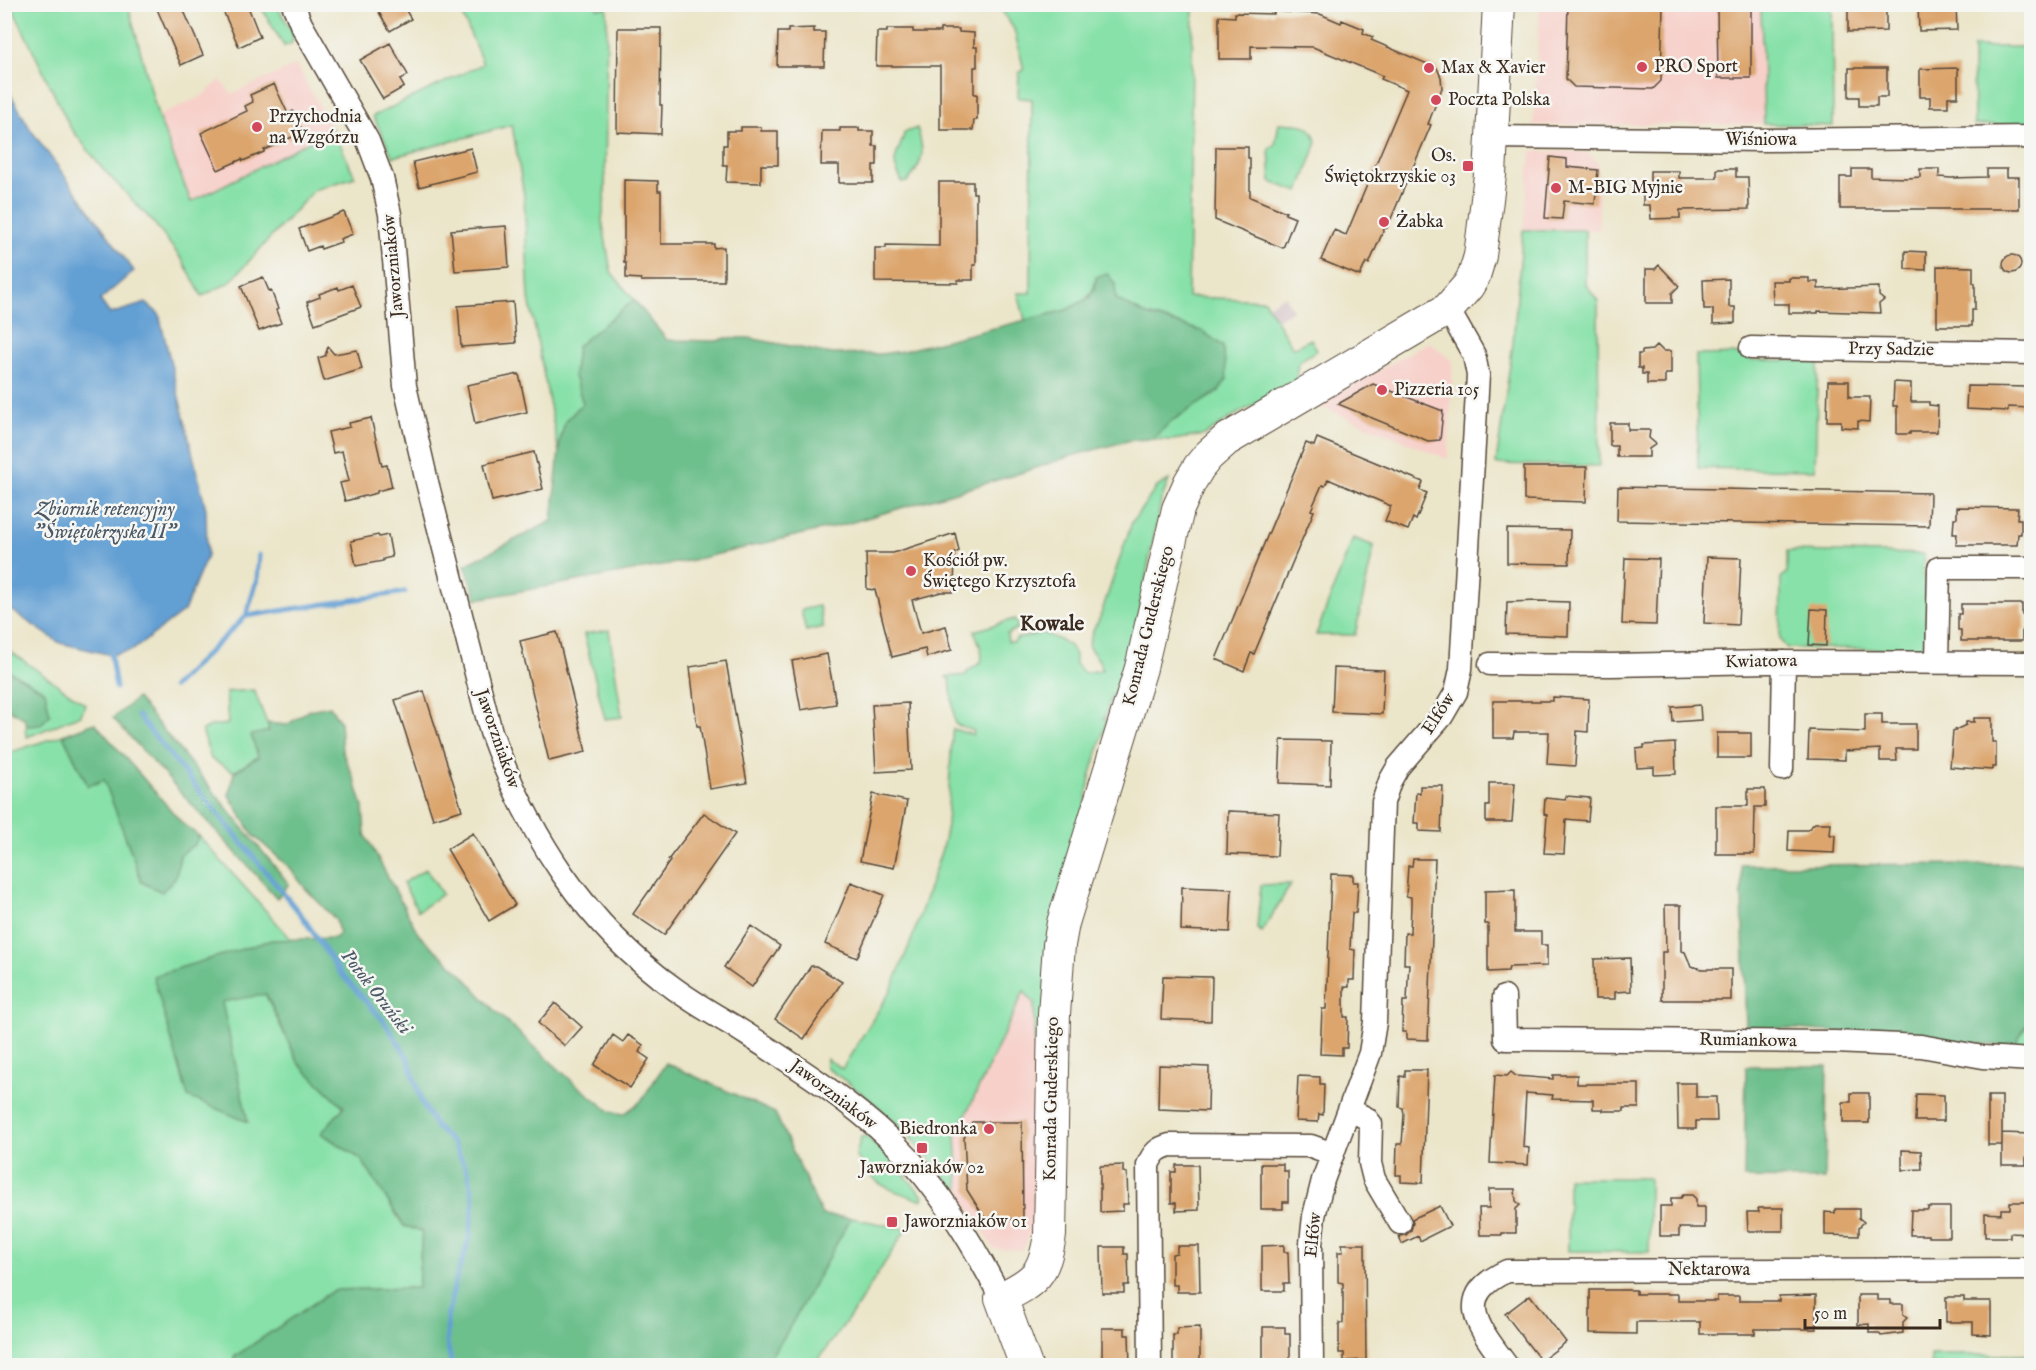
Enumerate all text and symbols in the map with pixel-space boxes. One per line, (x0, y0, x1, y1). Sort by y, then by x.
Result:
place label: PRO Sport (1654, 56, 1738, 79)
place label: Max & Xavier (1441, 57, 1546, 80)
marker: PRO Sport (1635, 60, 1649, 74)
marker: Max & Xavier (1422, 61, 1436, 75)
place label: Poczta Polska (1448, 89, 1550, 112)
marker: Poczta Polska (1429, 93, 1443, 107)
place label: Przychodnia na Wzgórzu (269, 106, 362, 150)
marker: Przychodnia na Wzgórzu (250, 120, 264, 134)
street label: Wiśniowa (1725, 129, 1797, 152)
place label: Os. Świętokrzyskie 03 (1325, 145, 1456, 189)
marker: Os. Świętokrzyskie 03 (1461, 159, 1475, 173)
place label: M-BIG Myjnie (1568, 177, 1683, 200)
marker: M-BIG Myjnie (1549, 181, 1563, 195)
place label: Żabka (1396, 210, 1444, 234)
street label: Jaworzniaków (378, 212, 410, 321)
marker: Żabka (1377, 215, 1391, 229)
street label: Przy Sadzie (1848, 338, 1934, 362)
place label: Pizzeria 105 (1394, 379, 1480, 402)
marker: Pizzeria 105 (1375, 383, 1389, 397)
water label: Zbiornik retencyjny "Świętokrzyska II" (33, 497, 178, 545)
street label: Konrada Guderskiego (1118, 543, 1180, 709)
place label: Kościół pw. Świętego Krzysztofa (923, 550, 1076, 594)
marker: Kościół pw. Świętego Krzysztofa (904, 564, 918, 578)
district label: Kowale (1020, 611, 1085, 638)
street label: Kwiatowa (1725, 650, 1798, 674)
street label: Jaworzniaków (469, 684, 525, 793)
street label: Elfów (1417, 688, 1462, 739)
water label: Potok Oruński (335, 944, 418, 1041)
street label: Konrada Guderskiego (1039, 1016, 1065, 1181)
street label: Rumiankowa (1699, 1029, 1797, 1053)
street label: Jaworzniaków (783, 1053, 882, 1136)
place label: Biedronka (899, 1118, 977, 1141)
marker: Biedronka (982, 1122, 996, 1136)
marker: Jaworzniaków 02 (915, 1141, 929, 1155)
place label: Jaworzniaków 02 (858, 1157, 984, 1180)
street label: Elfów (1300, 1210, 1328, 1259)
place label: Jaworzniaków 01 (902, 1211, 1027, 1234)
marker: Jaworzniaków 01 (885, 1215, 899, 1229)
street label: Nektarowa (1668, 1259, 1751, 1282)
scale bar (1805, 1292, 1940, 1330)
text: 50 m (1814, 1303, 1847, 1326)

